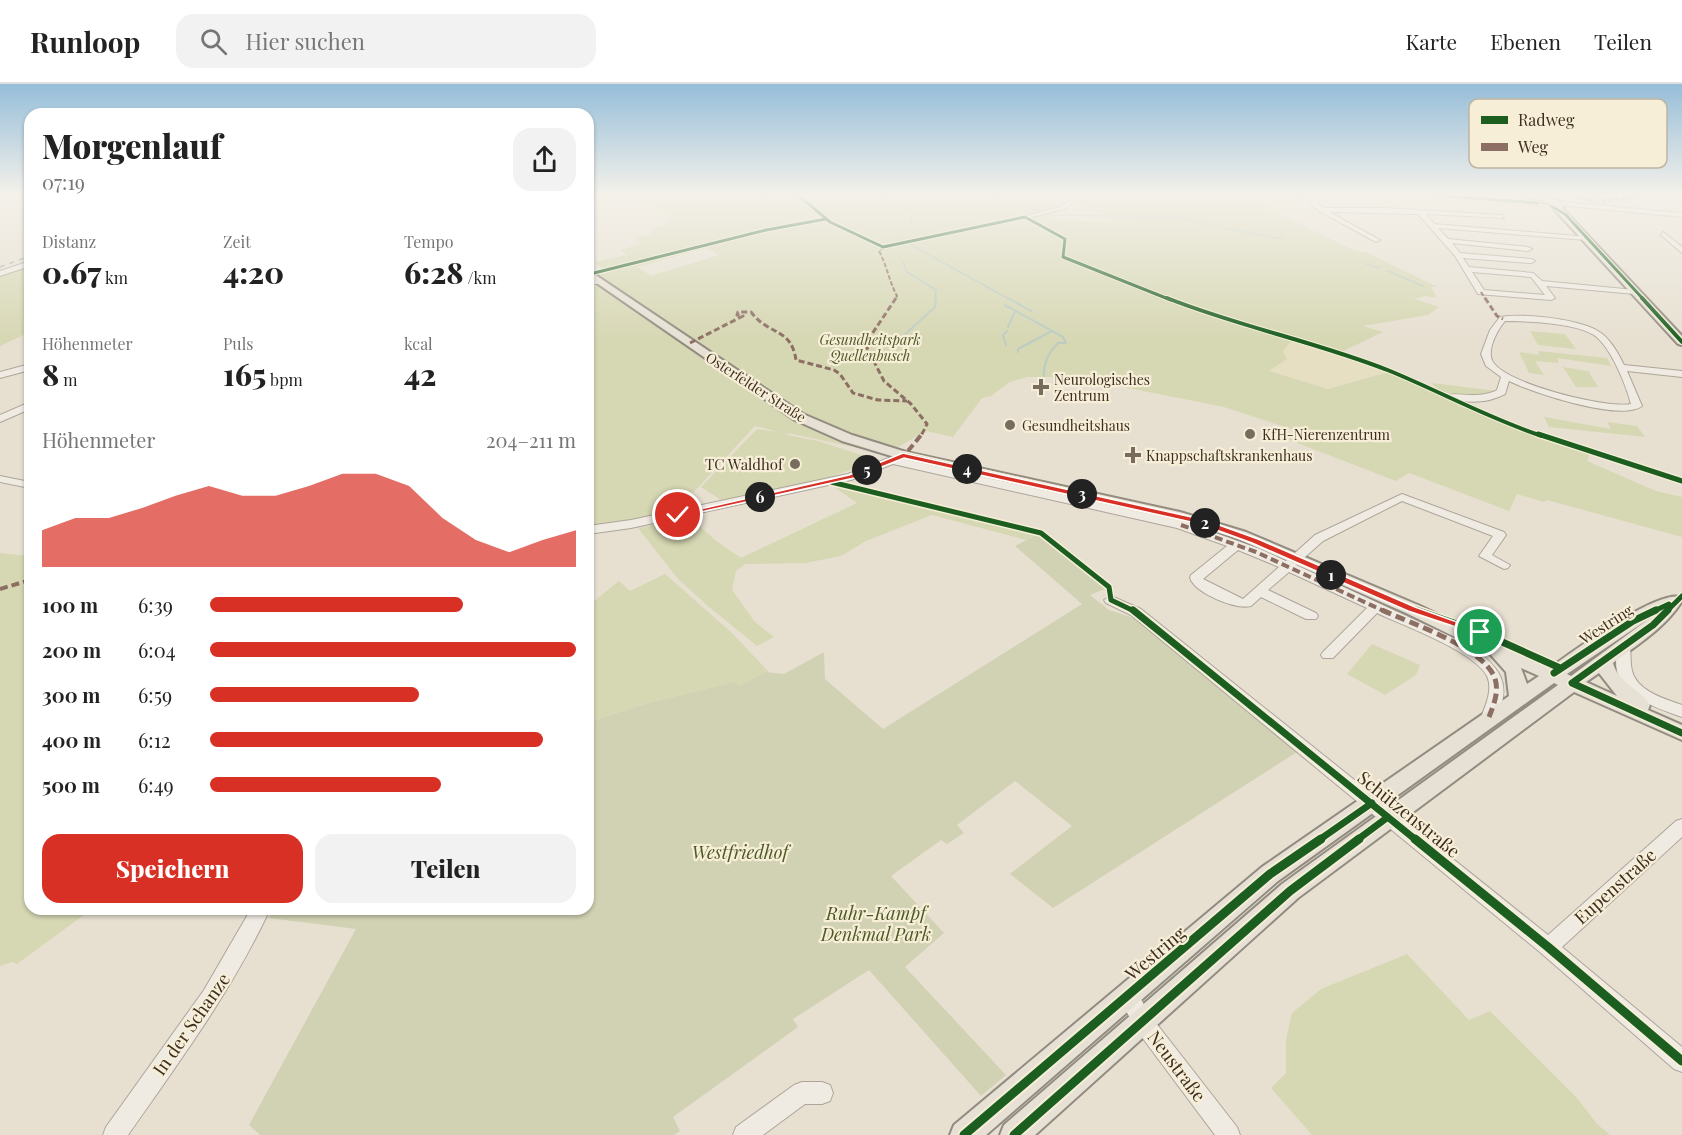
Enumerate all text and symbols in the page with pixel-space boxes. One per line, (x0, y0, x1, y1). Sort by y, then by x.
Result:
search box (176, 14, 596, 68)
text: Runloop (30, 23, 140, 60)
icon: search (197, 25, 230, 58)
text: Hier suchen (245, 26, 365, 56)
text: Karte (1406, 27, 1457, 55)
text: Ebenen (1490, 27, 1561, 55)
text: Teilen (1594, 27, 1652, 55)
legend (1469, 99, 1667, 168)
text: Radweg (1518, 109, 1575, 130)
text: Morgenlauf (42, 123, 222, 167)
button: share (513, 128, 576, 191)
text: Weg (1517, 136, 1548, 157)
text: 07:19 (42, 168, 85, 195)
text: Distanz (42, 231, 96, 252)
text: Zeit (223, 231, 251, 252)
text: Tempo (404, 231, 454, 252)
text: 0.67 (42, 252, 102, 292)
text: 4:20 (223, 252, 284, 292)
text: 6:28 (404, 252, 464, 292)
text: km (102, 267, 128, 288)
text: /km (464, 267, 497, 288)
park label: Gesundheitspark Quellenbusch (820, 330, 920, 365)
text: Höhenmeter (42, 333, 133, 354)
text: Puls (223, 333, 253, 354)
text: kcal (404, 333, 433, 354)
street label: Osterfelder Straße (702, 347, 810, 427)
text: 8 (42, 354, 59, 394)
text: 165 (223, 354, 266, 394)
text: 42 (404, 354, 436, 394)
text: m (59, 369, 77, 390)
text: bpm (266, 369, 303, 390)
place label: Neurologisches Zentrum (1054, 370, 1150, 405)
marker: Neurologisches Zentrum (1032, 378, 1050, 396)
place label: Gesundheitshaus (1022, 416, 1130, 435)
marker: Gesundheitshaus (1003, 418, 1017, 432)
place label: KfH-Nierenzentrum (1262, 425, 1391, 444)
text: Höhenmeter (42, 426, 155, 453)
text: 204–211 m (486, 426, 576, 453)
marker: KfH-Nierenzentrum (1243, 427, 1257, 441)
marker: Knappschaftskrankenhaus (1124, 446, 1142, 464)
place label: Knappschaftskrankenhaus (1146, 446, 1313, 465)
place label: TC Waldhof (705, 454, 784, 474)
pin: 4 (952, 454, 982, 484)
pin: 5 (852, 455, 882, 485)
marker: TC Waldhof (788, 457, 802, 471)
text: 4 (963, 458, 971, 479)
text: 5 (863, 459, 871, 480)
pin: 3 (1067, 479, 1097, 509)
pin: 6 (745, 482, 775, 512)
text: 3 (1078, 483, 1086, 504)
text: 6 (756, 486, 764, 507)
pin (652, 489, 703, 540)
icon: check (661, 498, 694, 531)
pin: 2 (1190, 508, 1220, 538)
text: 2 (1201, 512, 1209, 533)
pin: 1 (1316, 560, 1346, 590)
text: 1 (1328, 564, 1334, 585)
text: 100 m (42, 591, 98, 618)
text: 6:39 (138, 591, 173, 618)
street label: Westring (1575, 599, 1637, 649)
pin (1454, 606, 1505, 657)
icon: arrive (1463, 615, 1496, 648)
text: 200 m (42, 636, 101, 663)
text: 6:04 (138, 636, 176, 663)
text: 300 m (42, 681, 100, 708)
text: 6:59 (138, 681, 172, 708)
text: 400 m (42, 726, 101, 753)
text: 6:12 (138, 726, 171, 753)
street label: Schützenstraße (1353, 765, 1465, 863)
text: 500 m (42, 771, 100, 798)
text: 6:49 (138, 771, 174, 798)
button: Speichern (42, 834, 303, 903)
button: Teilen (315, 834, 576, 903)
park label: Westfriedhof (692, 840, 791, 864)
street label: Eupenstraße (1569, 843, 1661, 929)
park label: Ruhr-Kampf Denkmal Park (820, 901, 931, 946)
street label: Westring (1119, 920, 1191, 986)
street label: In der Schanze (147, 968, 235, 1080)
street label: Neustraße (1142, 1026, 1212, 1106)

